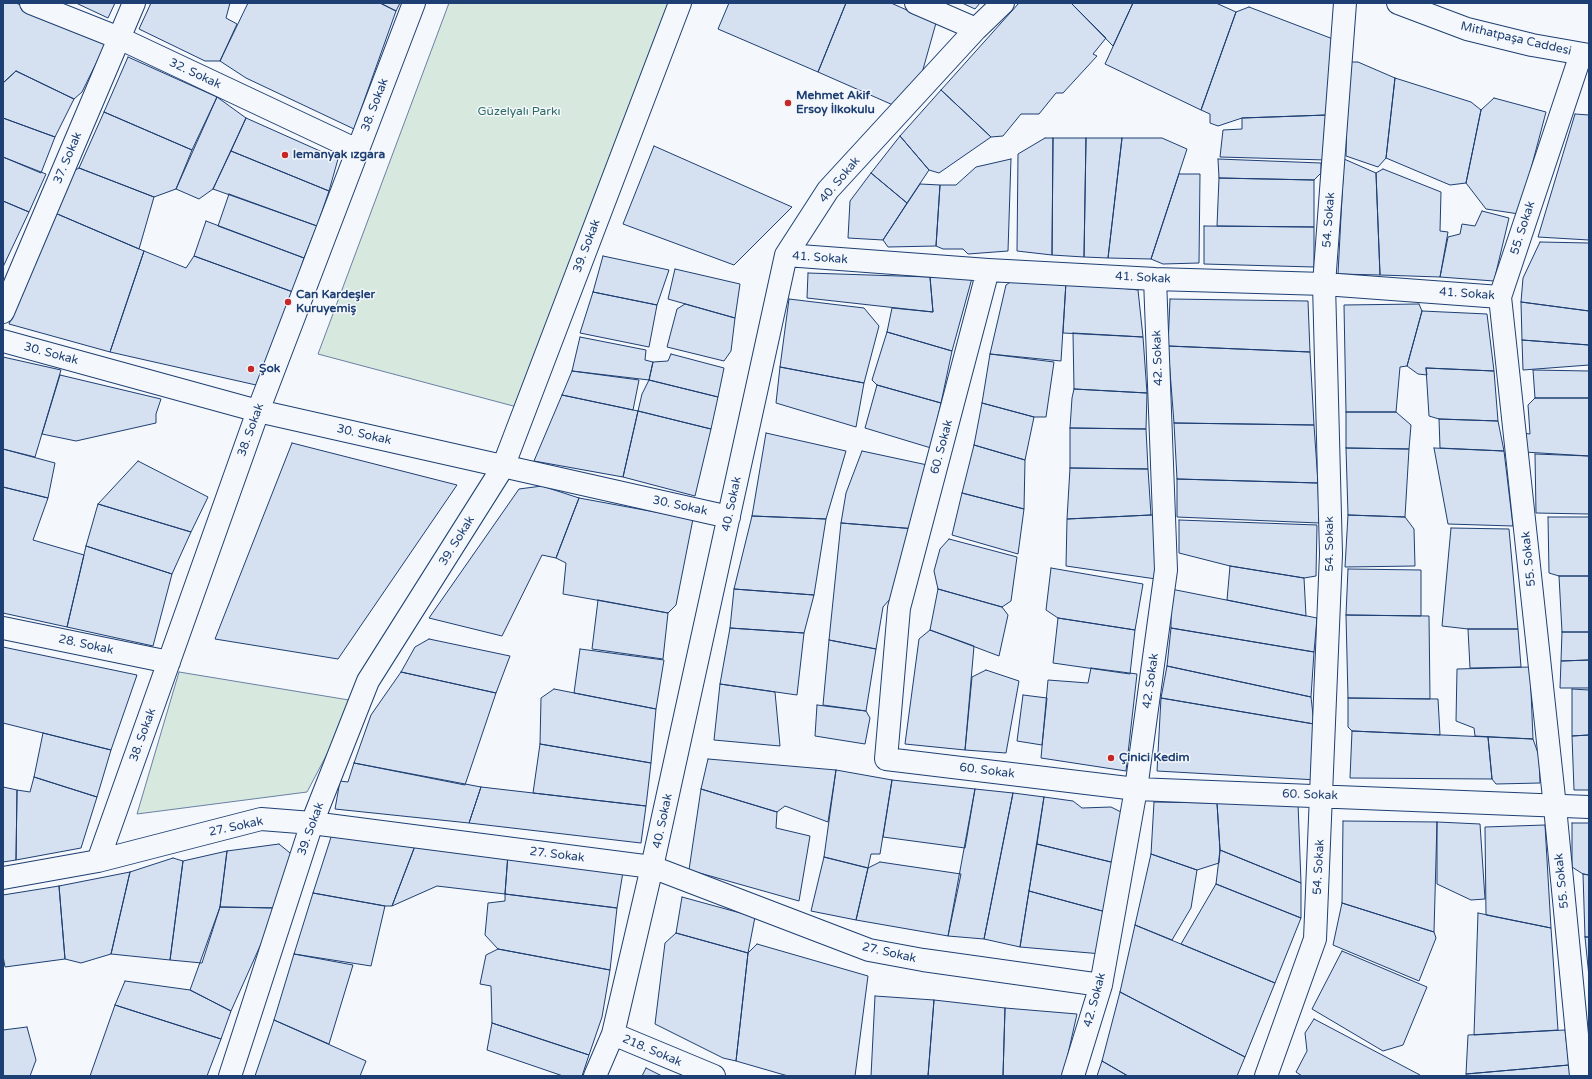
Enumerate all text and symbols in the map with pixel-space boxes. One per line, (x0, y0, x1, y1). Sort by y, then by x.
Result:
street label: Mithatpaşa Caddesi (1459, 19, 1573, 59)
street label: 32. Sokak (167, 56, 223, 92)
street label: 38. Sokak (358, 76, 392, 134)
place label: Mehmet Akif Ersoy İlkokulu (796, 89, 875, 117)
marker: Mehmet Akif Ersoy İlkokulu (783, 98, 793, 108)
park label: Güzelyalı Parkı (478, 105, 560, 119)
street label: 37. Sokak (51, 130, 85, 186)
place label: lemanyak ızgara (293, 148, 385, 162)
marker: lemanyak ızgara (280, 150, 290, 160)
street label: 40. Sokak (817, 154, 863, 206)
street label: 54. Sokak (1320, 192, 1338, 248)
street label: 55. Sokak (1508, 199, 1538, 257)
street label: 39. Sokak (570, 217, 604, 275)
street label: 41. Sokak (792, 249, 848, 267)
street label: 41. Sokak (1115, 269, 1171, 287)
street label: 41. Sokak (1439, 285, 1495, 303)
place label: Can Kardeşler Kuruyemiş (296, 288, 375, 316)
marker: Can Kardeşler Kuruyemiş (283, 297, 293, 307)
street label: 42. Sokak (1150, 330, 1166, 386)
street label: 30. Sokak (22, 340, 80, 368)
place label: Şok (259, 362, 280, 376)
marker: Şok (246, 364, 256, 374)
street label: 38. Sokak (235, 401, 267, 459)
street label: 60. Sokak (928, 418, 956, 476)
street label: 30. Sokak (335, 422, 393, 448)
street label: 40. Sokak (719, 475, 745, 533)
street label: 30. Sokak (651, 493, 709, 519)
street label: 39. Sokak (436, 514, 478, 568)
street label: 54. Sokak (1323, 516, 1337, 572)
street label: 55. Sokak (1519, 531, 1539, 587)
street label: 28. Sokak (57, 632, 115, 658)
street label: 42. Sokak (1140, 652, 1162, 710)
street label: 38. Sokak (127, 706, 159, 764)
place label: Çinici Kedim (1119, 751, 1190, 765)
marker: Çinici Kedim (1106, 753, 1116, 763)
street label: 60. Sokak (958, 760, 1016, 782)
street label: 60. Sokak (1282, 787, 1338, 803)
street label: 40. Sokak (650, 792, 676, 850)
street label: 39. Sokak (295, 800, 327, 858)
street label: 27. Sokak (208, 814, 264, 840)
street label: 54. Sokak (1310, 839, 1328, 895)
street label: 27. Sokak (529, 844, 585, 866)
street label: 55. Sokak (1552, 853, 1572, 909)
street label: 27. Sokak (861, 940, 917, 966)
street label: 42. Sokak (1081, 971, 1109, 1029)
street label: 218. Sokak (620, 1032, 684, 1070)

